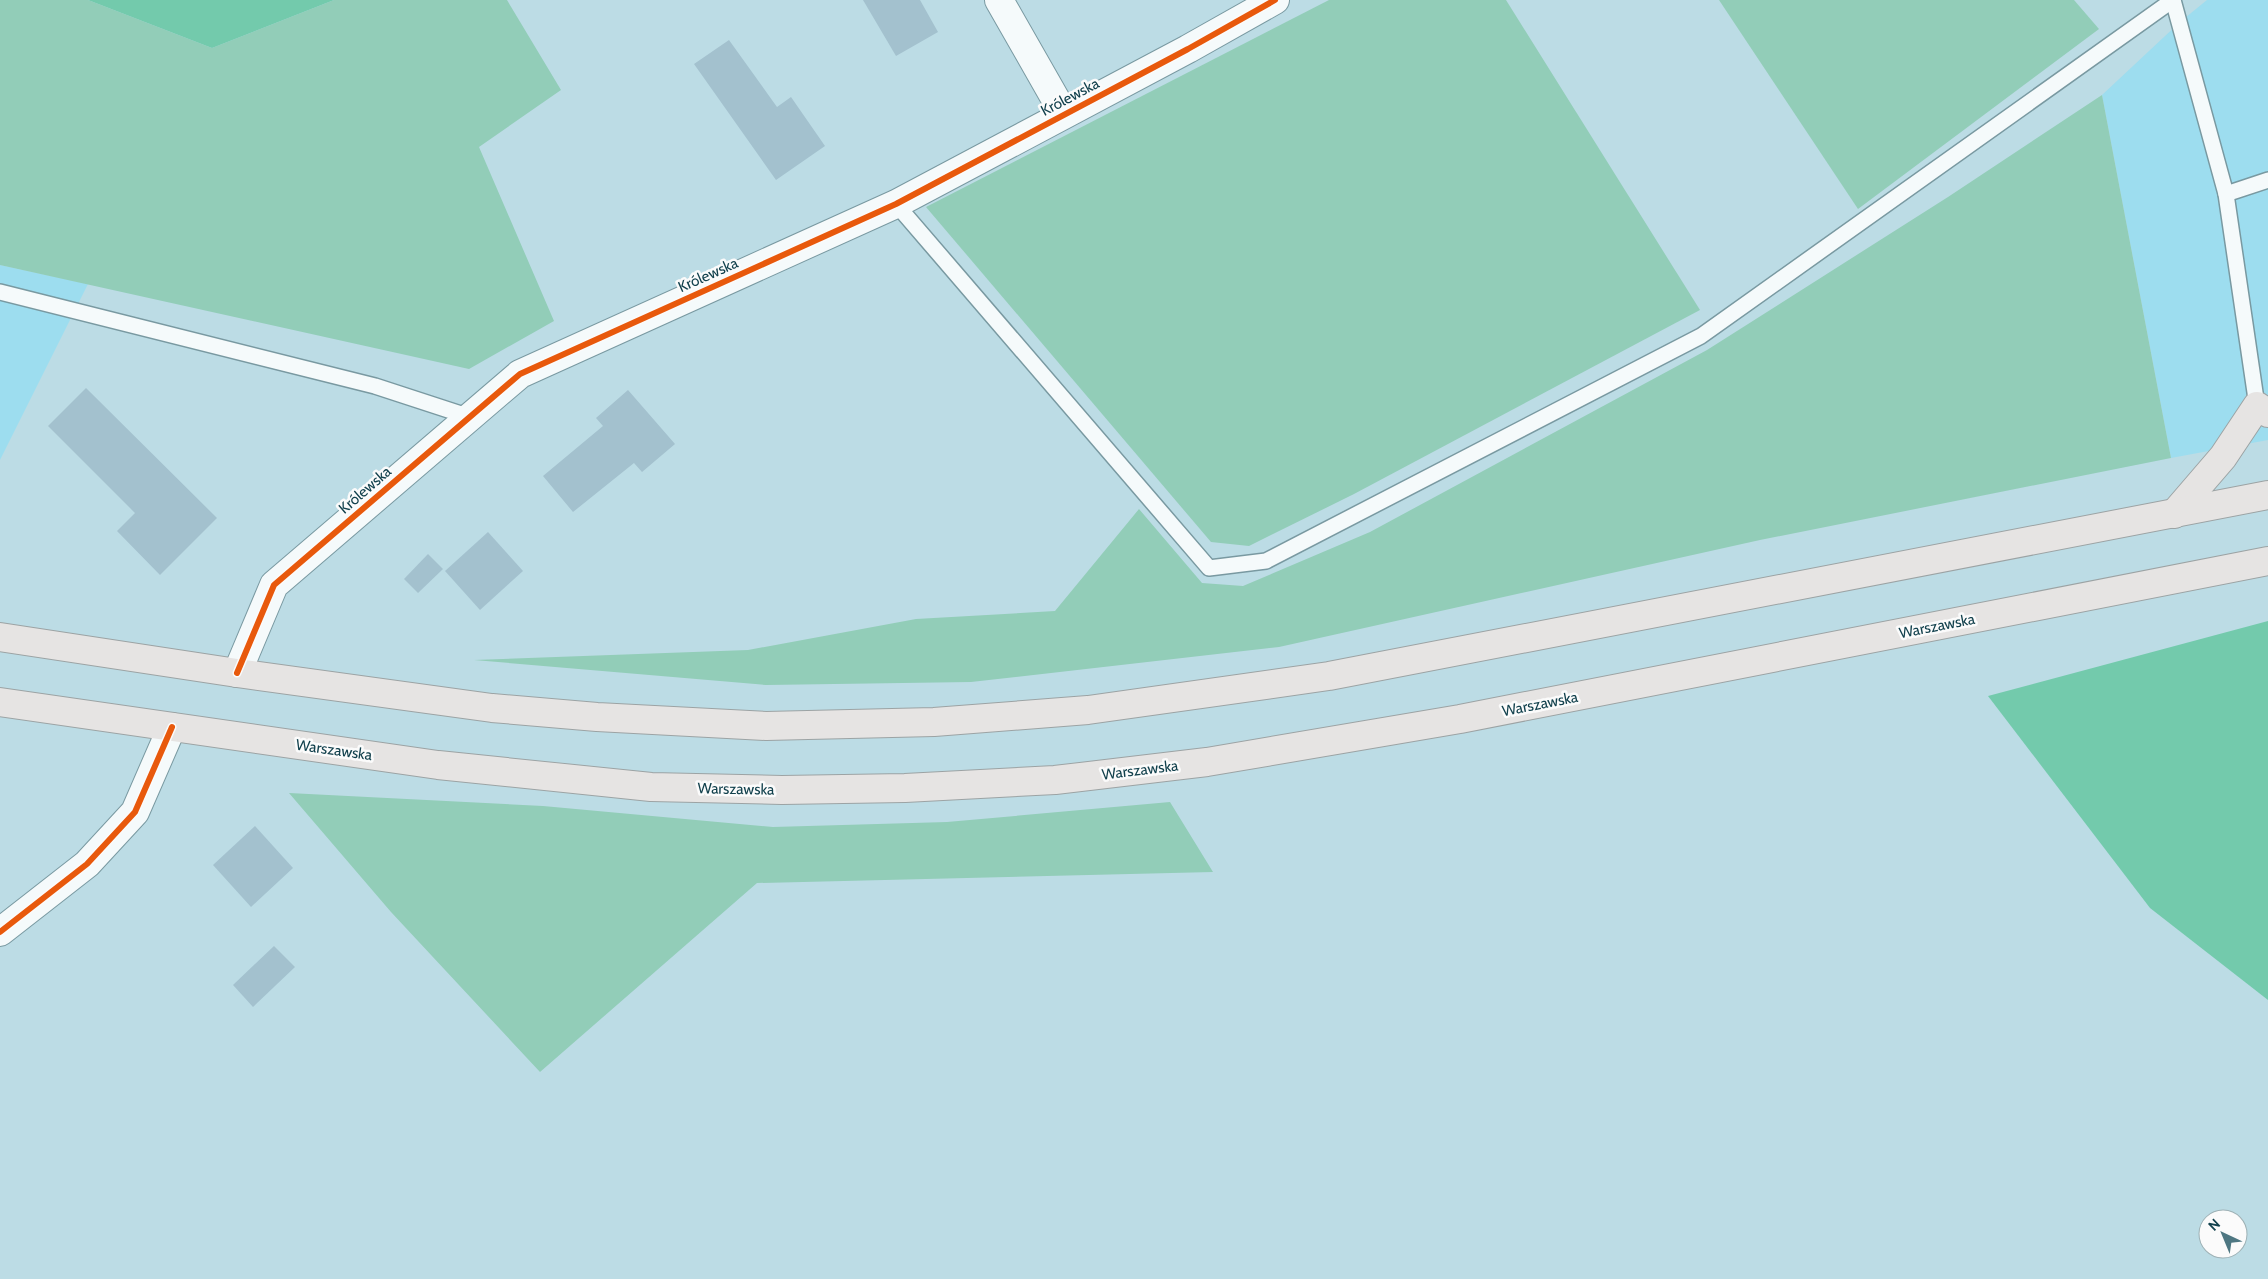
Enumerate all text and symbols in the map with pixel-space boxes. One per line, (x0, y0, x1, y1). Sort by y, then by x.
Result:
street label: Królewska (1038, 74, 1103, 120)
street label: Królewska (675, 254, 741, 296)
street label: Królewska (335, 462, 395, 518)
street label: Warszawska (1898, 610, 1977, 642)
street label: Warszawska (1501, 688, 1580, 720)
street label: Warszawska (295, 736, 374, 764)
street label: Warszawska (1101, 756, 1180, 784)
street label: Warszawska (697, 779, 775, 799)
north arrow (2198, 1209, 2248, 1259)
text: N (2204, 1215, 2224, 1235)

